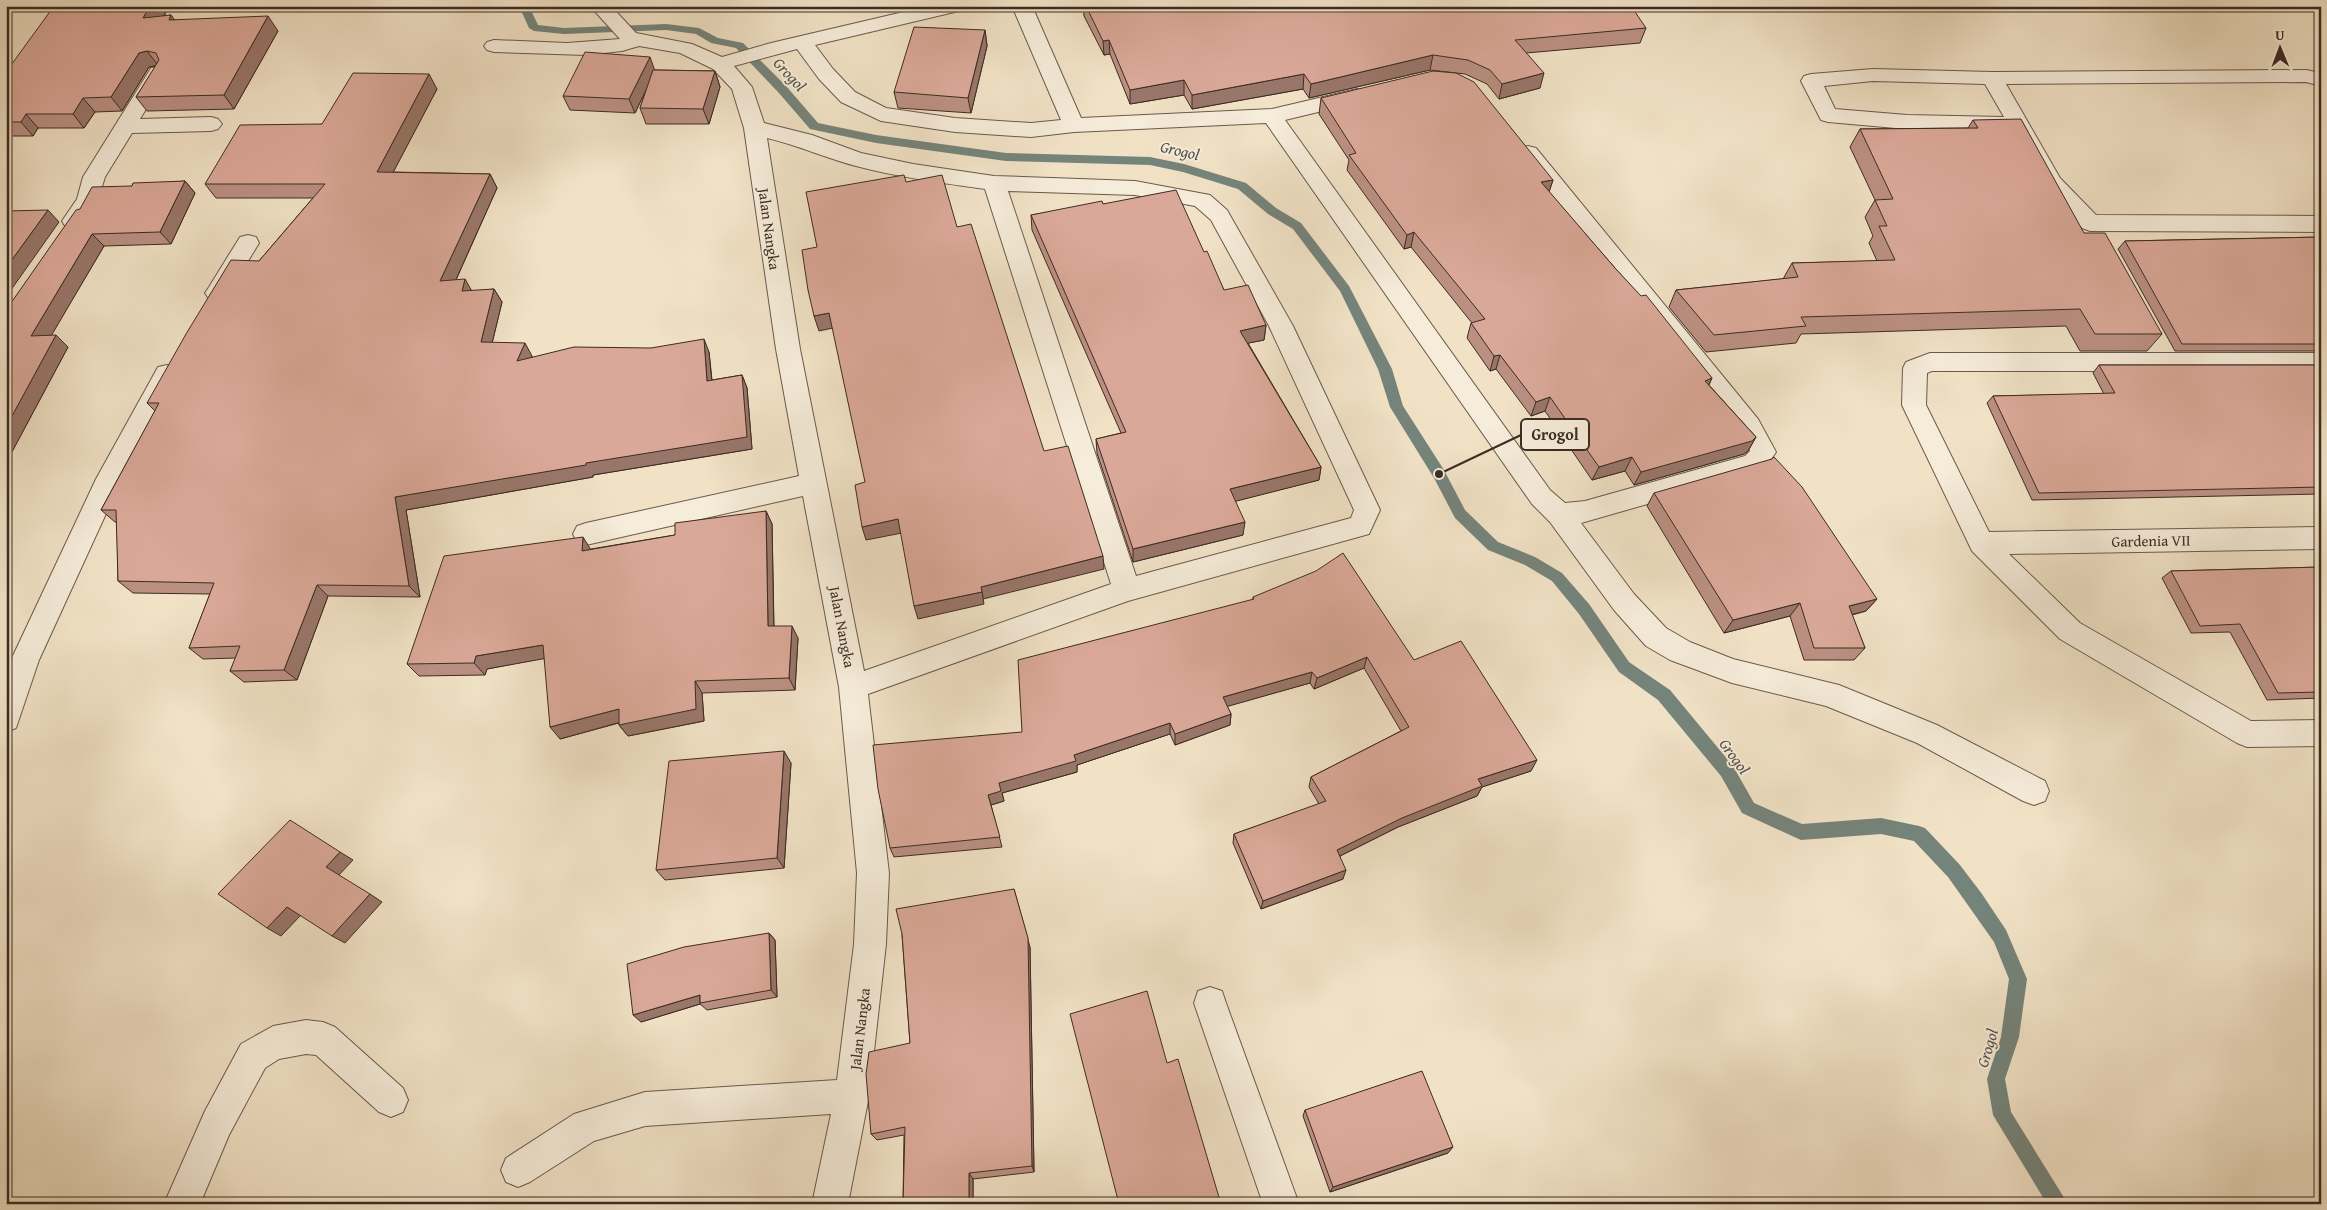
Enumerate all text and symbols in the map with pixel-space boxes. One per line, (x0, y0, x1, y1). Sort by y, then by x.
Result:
north arrow (2254, 22, 2304, 72)
text: U (2275, 25, 2285, 45)
water label: Grogol (768, 51, 812, 97)
water label: Grogol (1158, 134, 1202, 166)
street label: Jalan Nangka (753, 185, 786, 271)
callout: Grogol (1521, 419, 1589, 450)
text: Grogol (1531, 422, 1579, 446)
street label: Gardenia VII (2111, 529, 2191, 552)
street label: Jalan Nangka (824, 583, 861, 669)
water label: Grogol (1714, 733, 1756, 779)
street label: Jalan Nangka (844, 987, 875, 1073)
water label: Grogol (1970, 1026, 2004, 1070)

